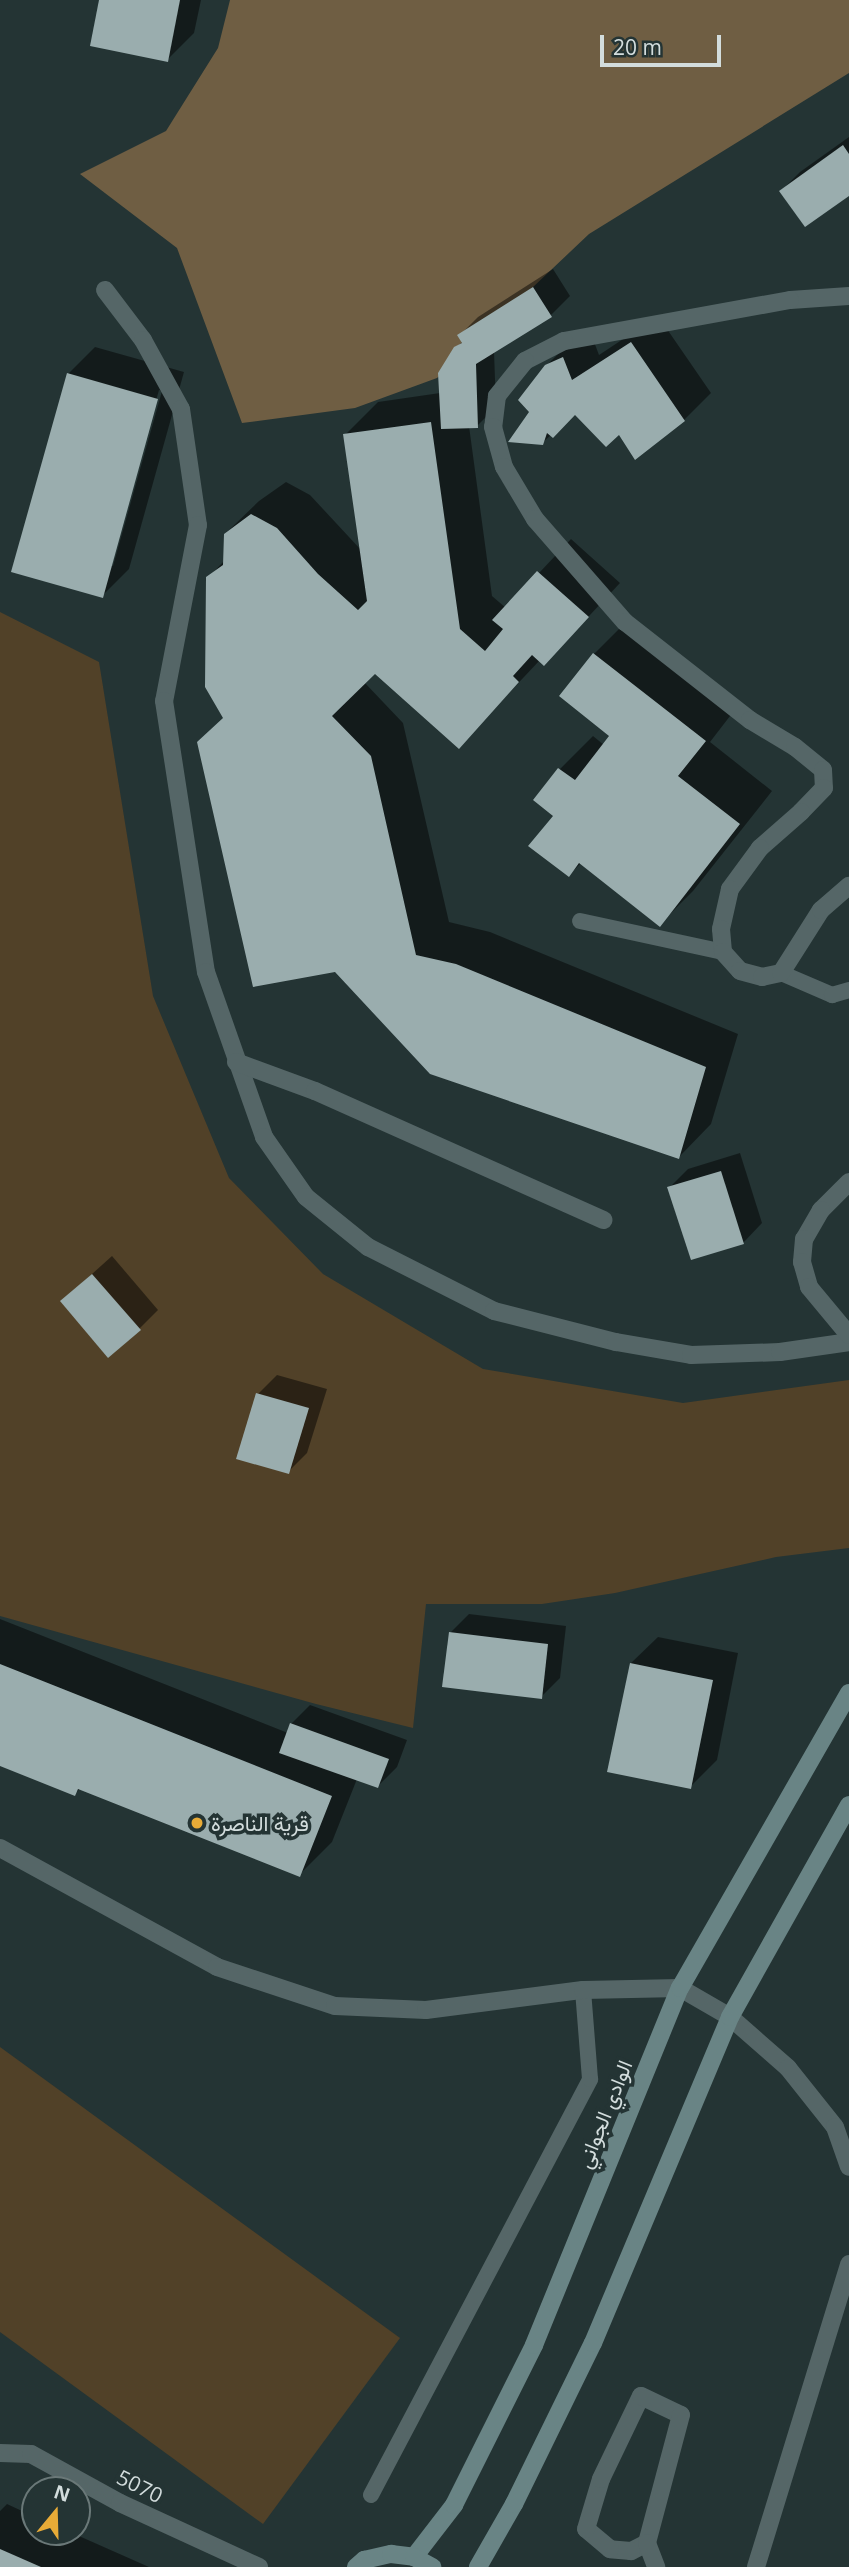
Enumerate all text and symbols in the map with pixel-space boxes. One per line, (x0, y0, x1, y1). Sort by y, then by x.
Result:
scale bar (604, 21, 725, 65)
text: 20 m (613, 33, 662, 61)
place label: قرية الناصرة (211, 1810, 309, 1836)
marker: قرية الناصرة (189, 1815, 205, 1831)
street label: الوادي الجواني (571, 2056, 637, 2172)
street label: 5070 (113, 2464, 167, 2508)
north arrow (21, 2476, 91, 2546)
text: N (51, 2478, 74, 2508)

